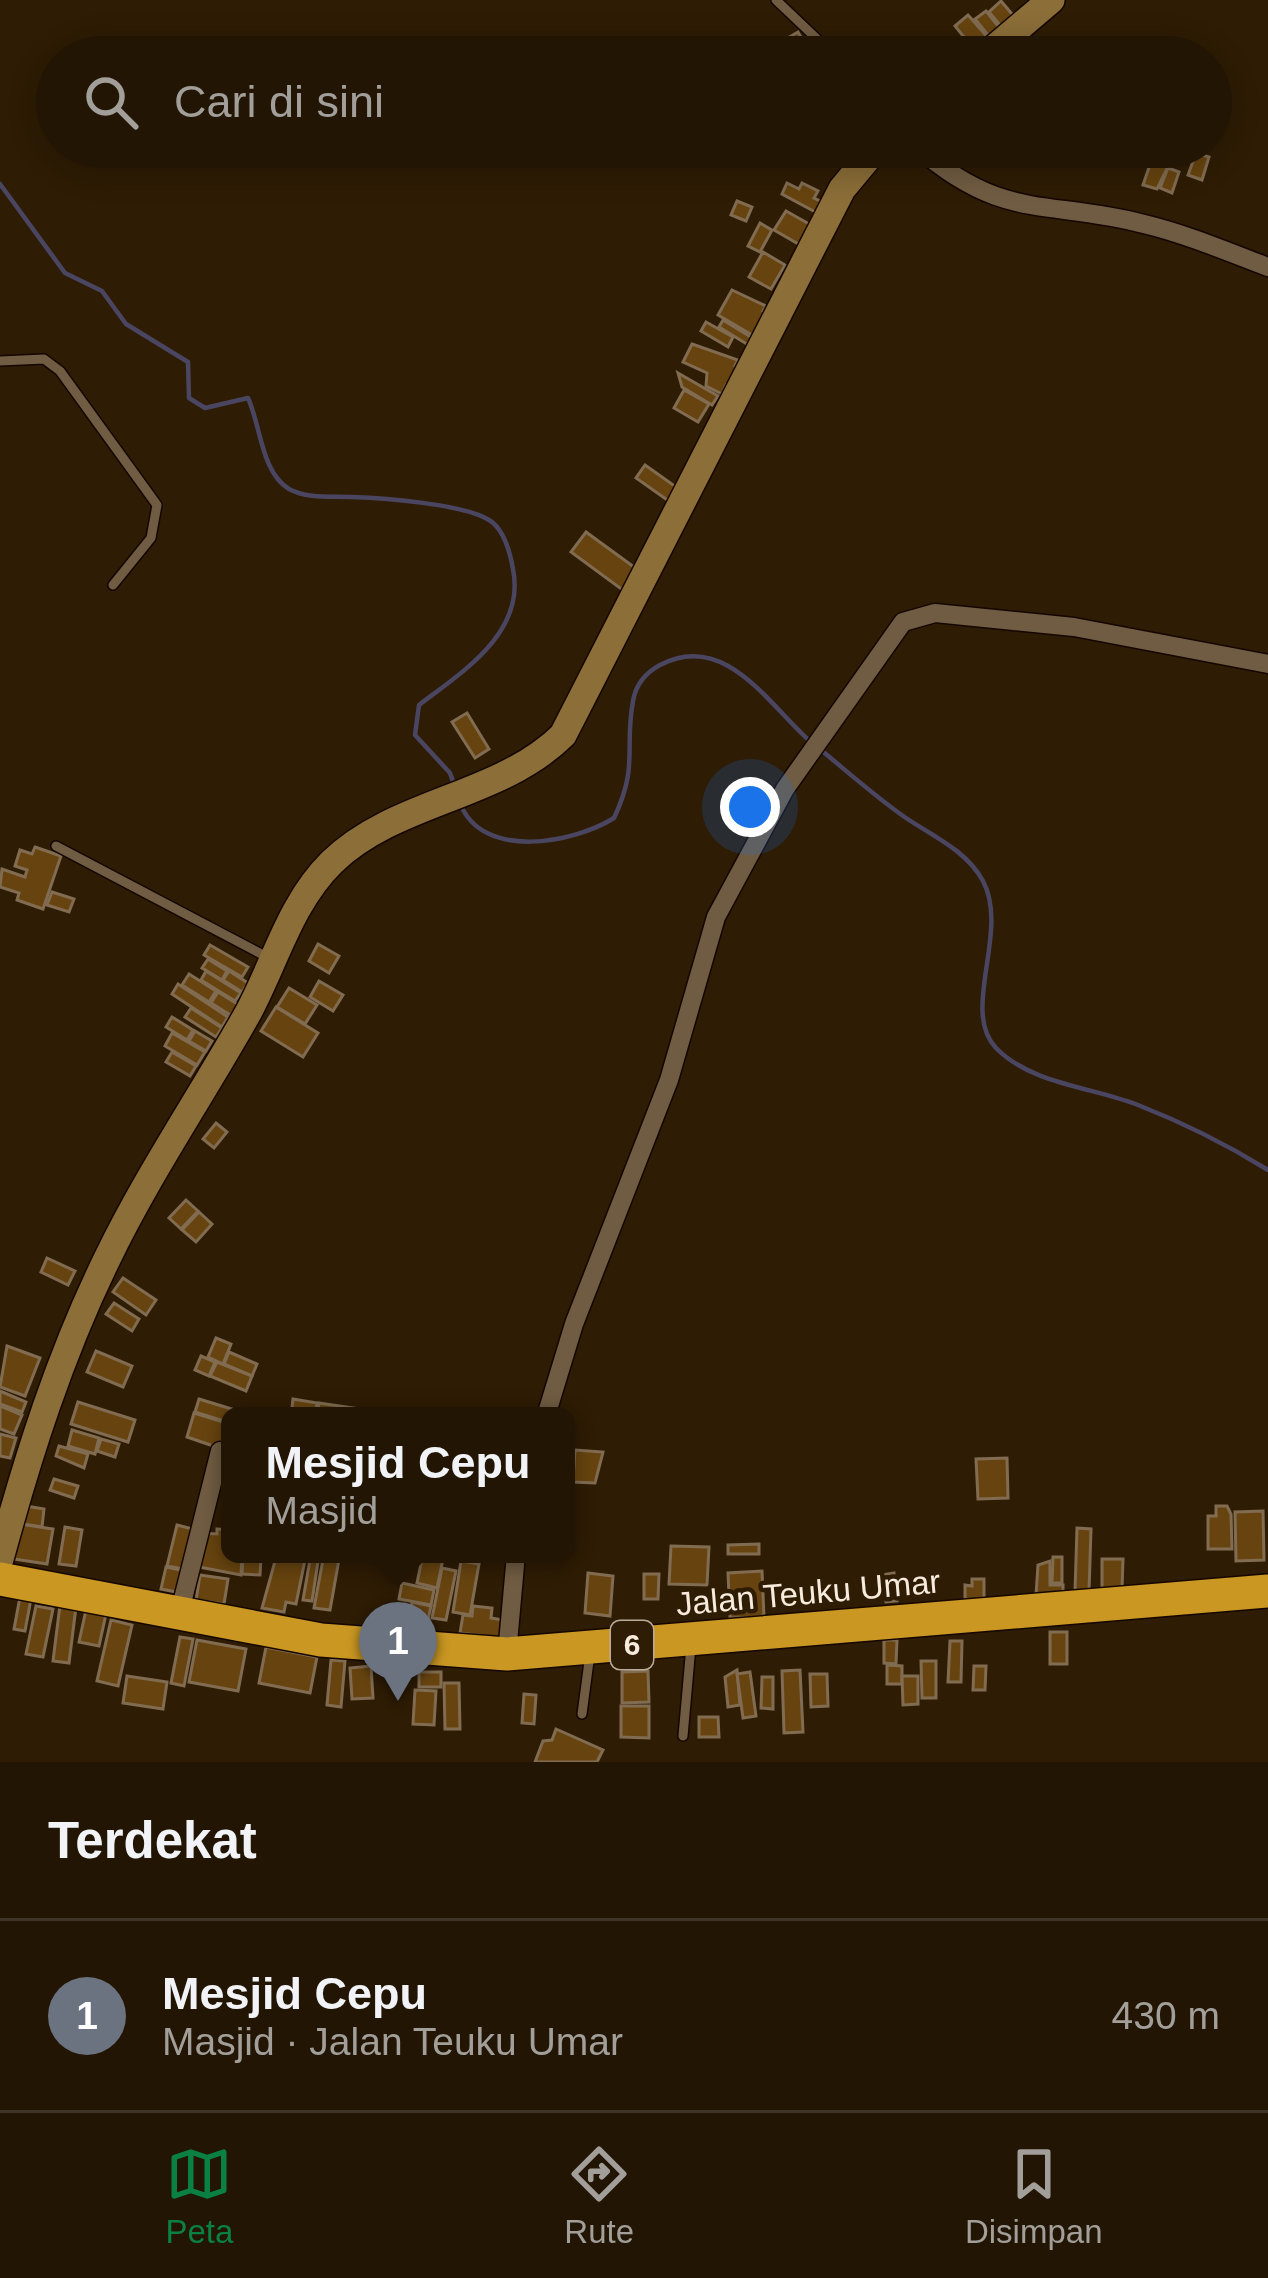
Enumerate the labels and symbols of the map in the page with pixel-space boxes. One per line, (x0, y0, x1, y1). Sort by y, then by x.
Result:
your location (720, 777, 780, 837)
street label: Jalan Teuku Umar (674, 1563, 942, 1622)
pin: 1 (359, 1602, 437, 1701)
road number: 6 (611, 1621, 653, 1669)

